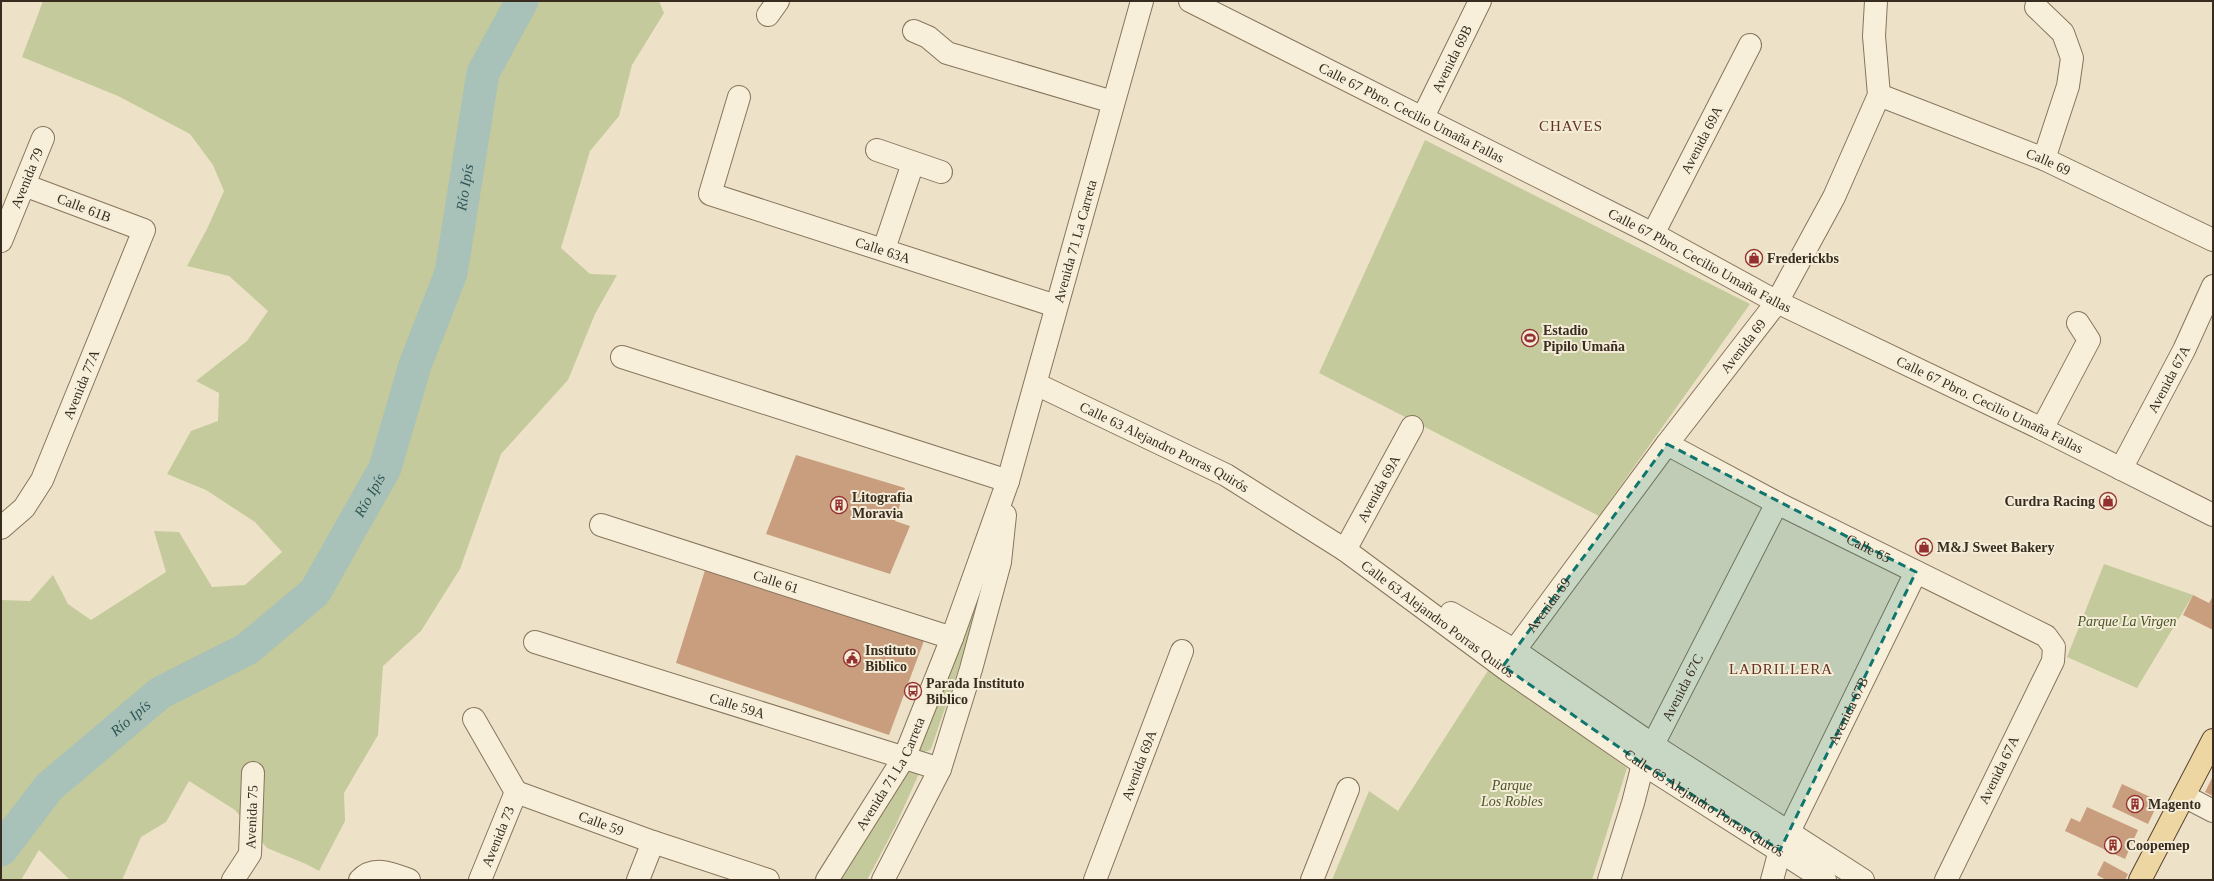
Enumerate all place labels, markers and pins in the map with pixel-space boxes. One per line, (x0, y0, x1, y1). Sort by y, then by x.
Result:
shop icon: Frederickbs (1744, 248, 1764, 268)
place label: Frederickbs (1767, 251, 1840, 266)
place label: Estadio Pipilo Umaña (1543, 323, 1625, 354)
sports icon: Estadio Pipilo Umaña (1520, 328, 1540, 348)
place label: Litografia Moravia (852, 490, 913, 521)
shop icon: Curdra Racing (2098, 491, 2118, 511)
place label: Curdra Racing (2004, 494, 2095, 509)
building icon: Litografia Moravia (829, 495, 849, 515)
shop icon: M&J Sweet Bakery (1914, 537, 1934, 557)
place label: M&J Sweet Bakery (1937, 540, 2054, 555)
place label: Instituto Biblico (865, 643, 916, 674)
public building icon: Instituto Biblico (842, 648, 862, 668)
place label: Parada Instituto Biblico (926, 676, 1024, 707)
bus stop icon: Parada Instituto Biblico (903, 681, 923, 701)
building icon: Magento (2125, 794, 2145, 814)
place label: Magento (2148, 797, 2201, 812)
building icon: Coopemep (2103, 835, 2123, 855)
place label: Coopemep (2126, 838, 2190, 853)

